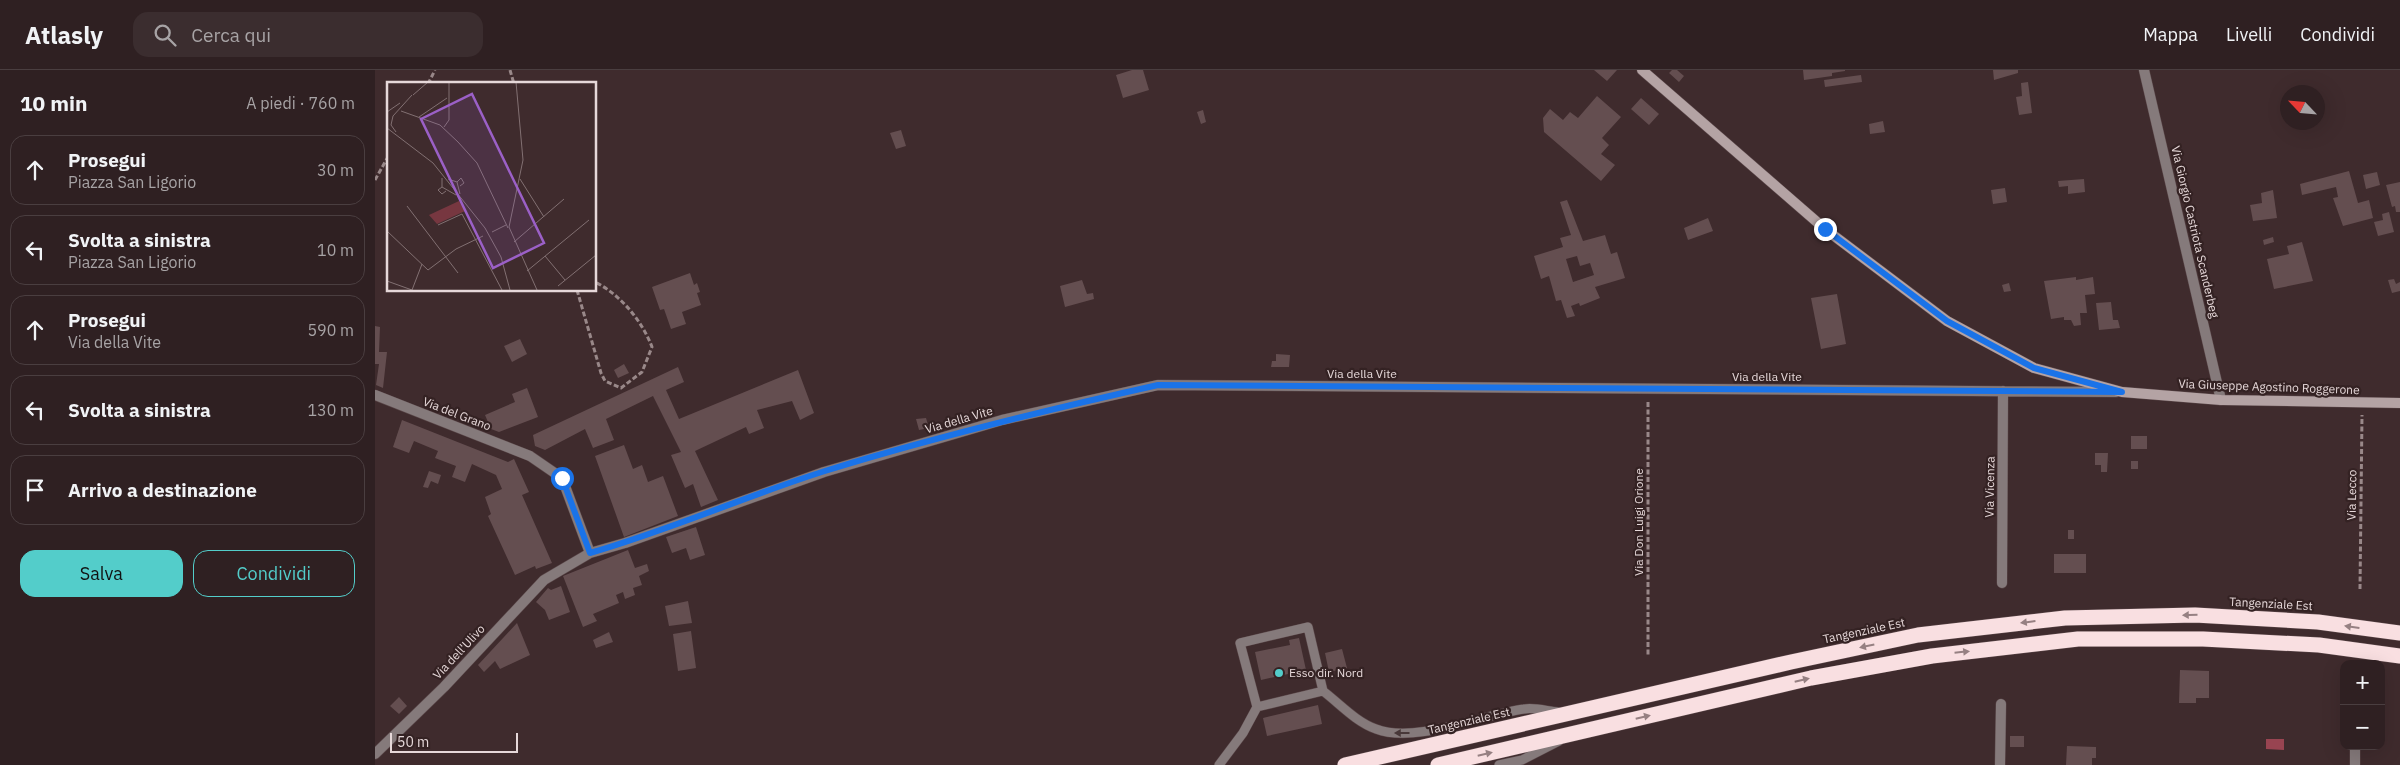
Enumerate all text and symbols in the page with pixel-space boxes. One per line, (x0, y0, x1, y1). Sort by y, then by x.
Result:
search box (133, 12, 483, 57)
text: Atlasly (25, 19, 103, 51)
icon: search (151, 21, 179, 49)
text: Cerca qui (191, 23, 271, 47)
text: Mappa (2143, 23, 2198, 46)
text: Livelli (2226, 23, 2272, 46)
text: Condividi (2300, 23, 2375, 46)
inset map (387, 82, 596, 291)
north arrow (2280, 85, 2325, 130)
text: 10 min (20, 89, 87, 117)
text: A piedi · 760 m (246, 93, 355, 113)
street label: Via Giorgio Castriota Scanderbeg (2168, 144, 2223, 320)
text: Prosegui (68, 148, 146, 172)
icon: ahead (21, 156, 49, 184)
text: 30 m (317, 160, 354, 180)
text: Piazza San Ligorio (68, 172, 196, 192)
route end (1814, 218, 1837, 241)
text: Svolta a sinistra (68, 228, 211, 252)
icon: left (21, 236, 49, 264)
text: 10 m (317, 240, 354, 260)
text: Piazza San Ligorio (68, 252, 196, 272)
text: Prosegui (68, 308, 146, 332)
icon: ahead (21, 316, 49, 344)
text: 590 m (307, 320, 354, 340)
text: Via della Vite (68, 332, 161, 352)
street label: Via della Vite (1327, 366, 1397, 381)
street label: Via della Vite (1732, 369, 1802, 384)
street label: Via Giuseppe Agostino Roggerone (2178, 376, 2360, 397)
street label: Via del Grano (421, 394, 494, 434)
icon: left (21, 396, 49, 424)
text: Svolta a sinistra (68, 398, 211, 422)
text: 130 m (307, 400, 354, 420)
street label: Via della Vite (923, 403, 995, 436)
street label: Via Vicenza (1981, 456, 1998, 518)
route start (551, 467, 574, 490)
street label: Via Don Luigi Orione (1631, 468, 1646, 576)
street label: Via Lecco (2344, 469, 2359, 520)
icon: arrive (21, 476, 49, 504)
text: Arrivo a destinazione (68, 478, 257, 502)
button: Salva (20, 550, 183, 597)
button: Condividi (193, 550, 355, 597)
street label: Tangenziale Est (2229, 594, 2313, 613)
one-way arrow (2181, 611, 2197, 619)
street label: Tangenziale Est (1821, 614, 1906, 647)
one-way arrow (2019, 618, 2035, 626)
street label: Via dell'Ulivo (429, 621, 488, 682)
one-way arrow (2343, 622, 2359, 630)
one-way arrow (1859, 642, 1874, 650)
one-way arrow (1954, 648, 1970, 656)
map controls (2340, 660, 2385, 750)
button: + (2340, 660, 2385, 705)
place label: Esso dir. Nord (1289, 665, 1363, 680)
marker: Esso dir. Nord (1273, 667, 1285, 679)
one-way arrow (1794, 676, 1809, 684)
street label: Tangenziale Est (1426, 704, 1511, 737)
button: − (2340, 705, 2385, 750)
one-way arrow (1636, 713, 1651, 721)
one-way arrow (1394, 729, 1410, 737)
scale bar (390, 730, 517, 753)
text: 50 m (397, 733, 429, 751)
one-way arrow (1478, 750, 1493, 758)

